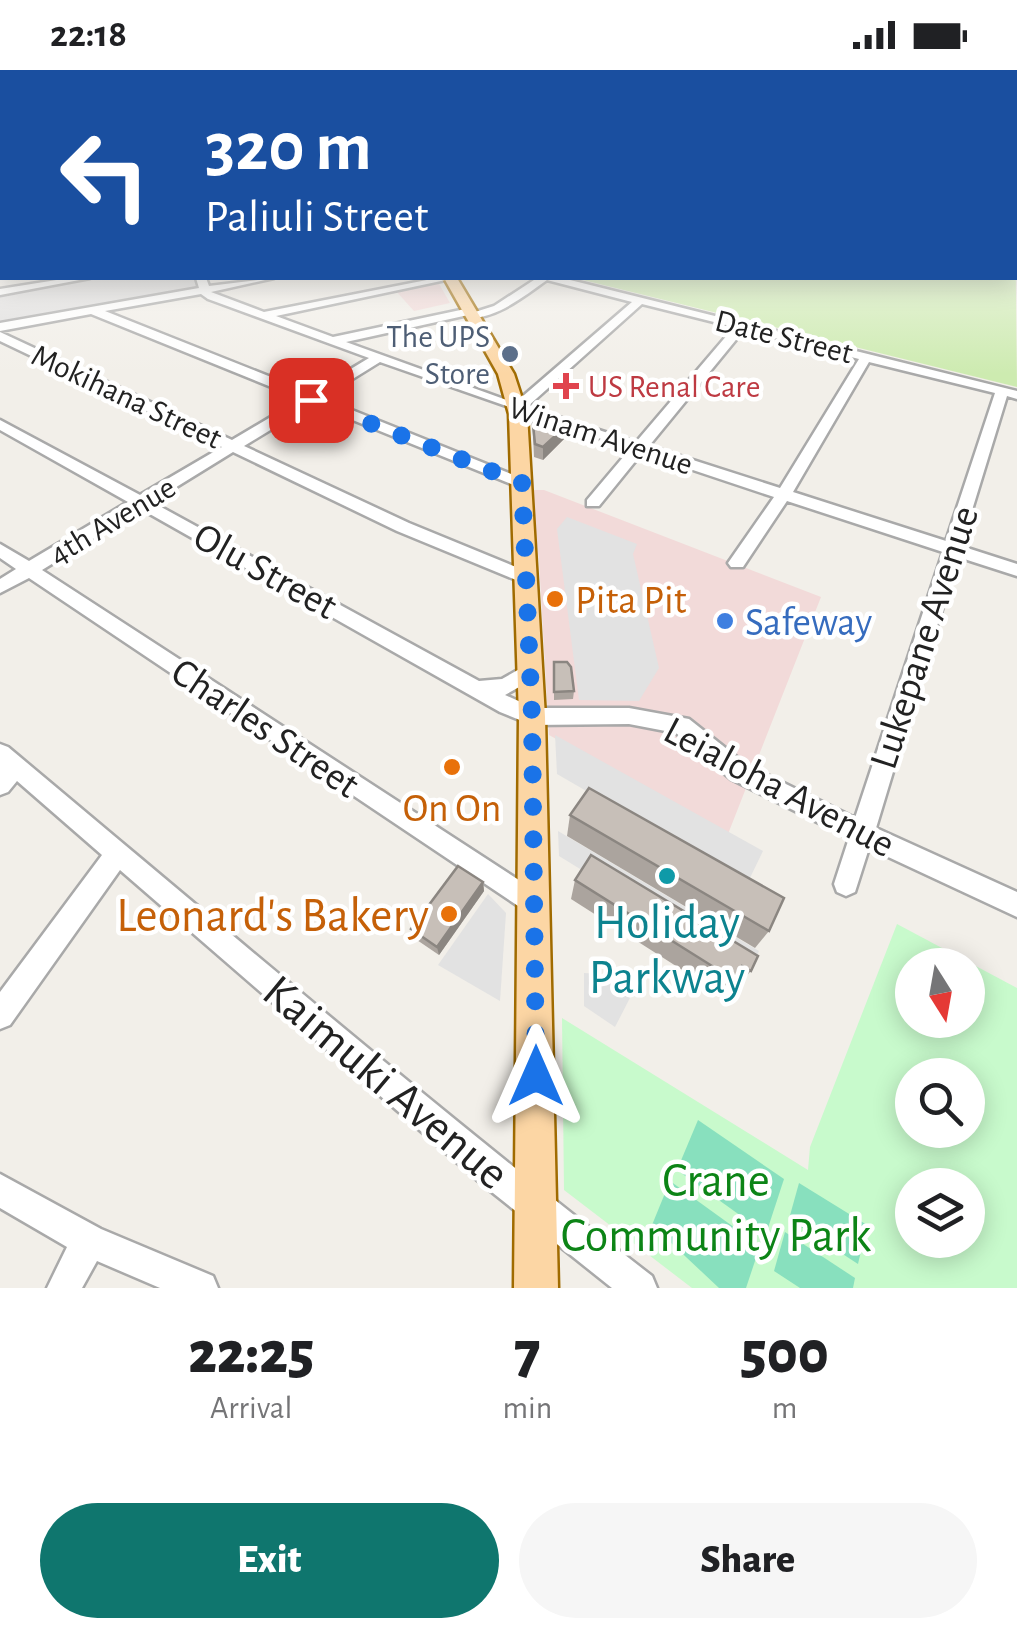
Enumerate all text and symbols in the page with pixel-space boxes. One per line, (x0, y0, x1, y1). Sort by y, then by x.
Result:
text: 22:18 (50, 16, 127, 54)
icon: left (40, 110, 170, 240)
text: 320 m (205, 113, 372, 183)
text: Paliuli Street (205, 195, 428, 240)
street label: Date Street (712, 304, 856, 369)
place label: The UPS Store (386, 321, 490, 390)
street label: Mokihana Street (27, 339, 227, 455)
marker: The UPS Store (499, 343, 521, 365)
pin (269, 358, 354, 443)
place label: US Renal Care (588, 371, 760, 403)
icon: arrive (284, 373, 339, 428)
marker: US Renal Care (553, 373, 579, 399)
street label: Winam Avenue (505, 391, 697, 481)
street label: 4th Avenue (44, 471, 181, 571)
street label: Lukepane Avenue (864, 501, 986, 774)
street label: Olu Street (187, 516, 343, 627)
place label: Pita Pit (575, 581, 687, 621)
marker: Pita Pit (544, 588, 566, 610)
place label: Safeway (745, 603, 872, 643)
marker: Safeway (714, 610, 736, 632)
street label: Charles Street (164, 652, 366, 806)
street label: Leialoha Avenue (657, 710, 901, 865)
marker: On On (441, 756, 463, 778)
place label: On On (403, 789, 501, 829)
marker: Holiday Parkway (656, 865, 678, 887)
place label: Leonard's Bakery (116, 893, 429, 941)
place label: Holiday Parkway (589, 900, 745, 1003)
marker: Leonard's Bakery (438, 903, 460, 925)
north arrow (895, 948, 985, 1038)
map controls (895, 948, 985, 1258)
street label: Kaimuki Avenue (253, 967, 517, 1199)
position arrow (484, 1024, 588, 1128)
button: search (895, 1058, 985, 1148)
park label: Crane Community Park (561, 1158, 871, 1261)
button: layers (895, 1168, 985, 1258)
text: 22:25 (188, 1324, 314, 1384)
text: 7 (514, 1324, 541, 1384)
text: 500 (740, 1324, 829, 1384)
text: Arrival (210, 1392, 292, 1424)
text: min (502, 1392, 552, 1424)
text: m (772, 1392, 797, 1424)
button: Exit (40, 1503, 499, 1618)
button: Share (519, 1503, 977, 1618)

